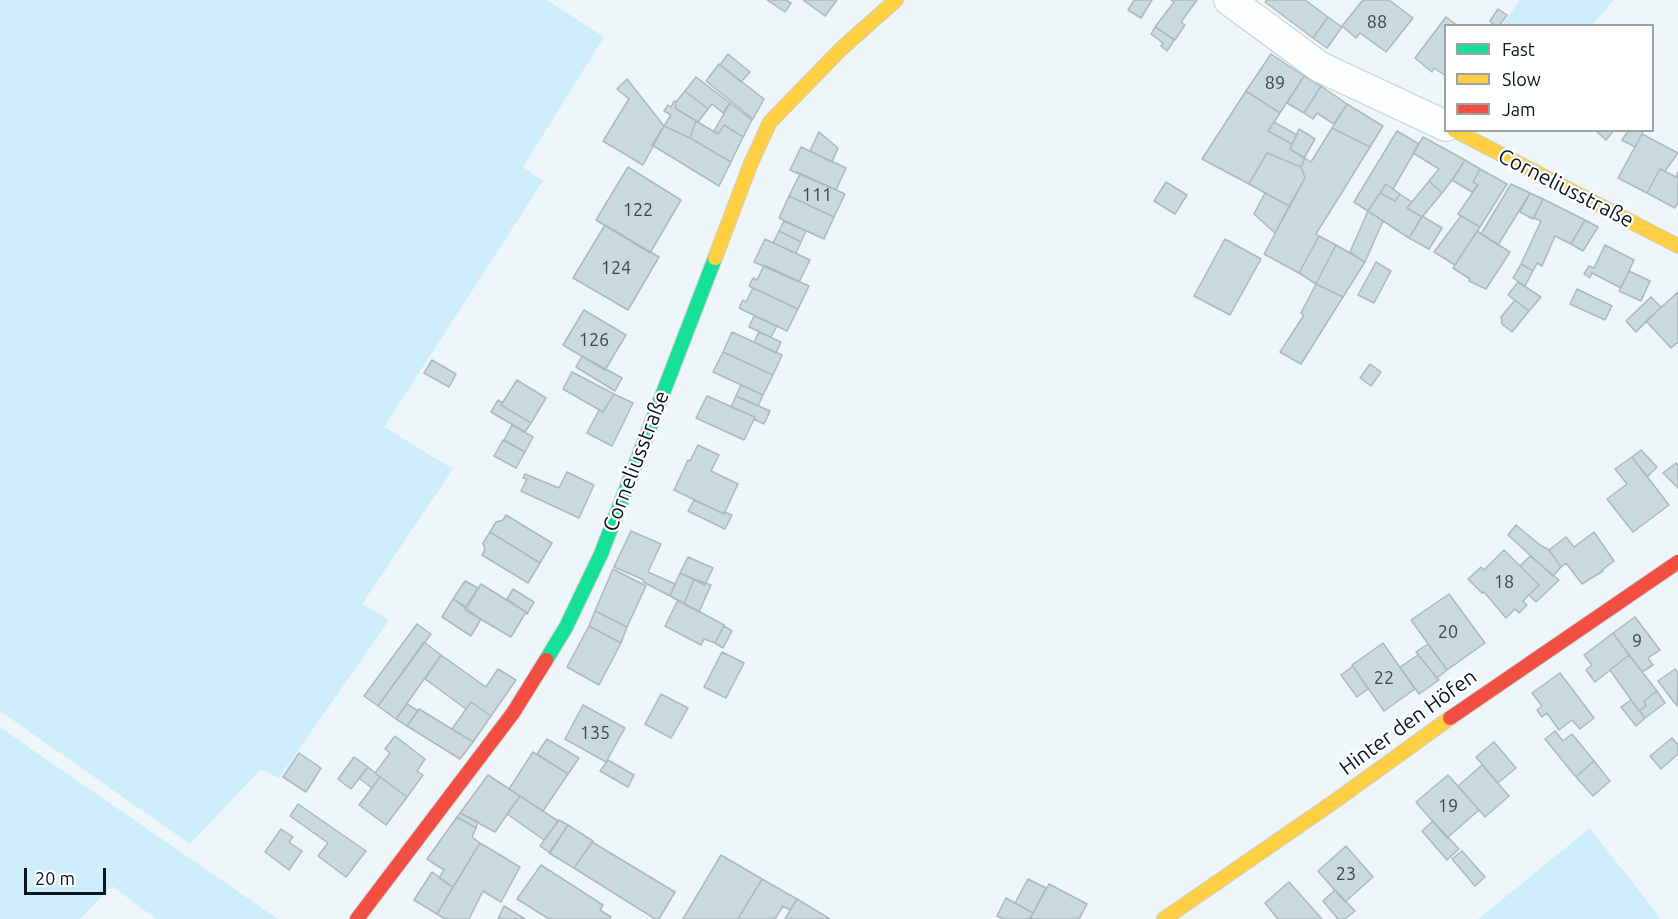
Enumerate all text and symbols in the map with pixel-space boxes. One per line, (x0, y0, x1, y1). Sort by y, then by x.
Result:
house number: 88 (1367, 11, 1387, 33)
legend (1444, 24, 1654, 132)
text: Fast (1502, 39, 1535, 59)
text: Slow (1502, 69, 1541, 89)
house number: 89 (1265, 72, 1285, 94)
text: Jam (1502, 99, 1536, 119)
street label: Corneliusstraße (1494, 143, 1638, 233)
house number: 111 (802, 184, 832, 206)
house number: 122 (623, 199, 653, 221)
house number: 124 (601, 257, 631, 279)
house number: 126 (579, 329, 609, 351)
street label: Corneliusstraße (598, 387, 674, 535)
house number: 18 (1494, 571, 1514, 593)
house number: 20 (1438, 621, 1458, 643)
house number: 9 (1632, 630, 1642, 652)
street label: Hinter den Höfen (1334, 664, 1482, 780)
house number: 22 (1374, 667, 1394, 689)
house number: 135 (580, 722, 610, 744)
house number: 19 (1438, 795, 1458, 817)
scale bar (27, 856, 110, 894)
house number: 23 (1336, 863, 1356, 885)
text: 20 m (35, 868, 75, 888)

